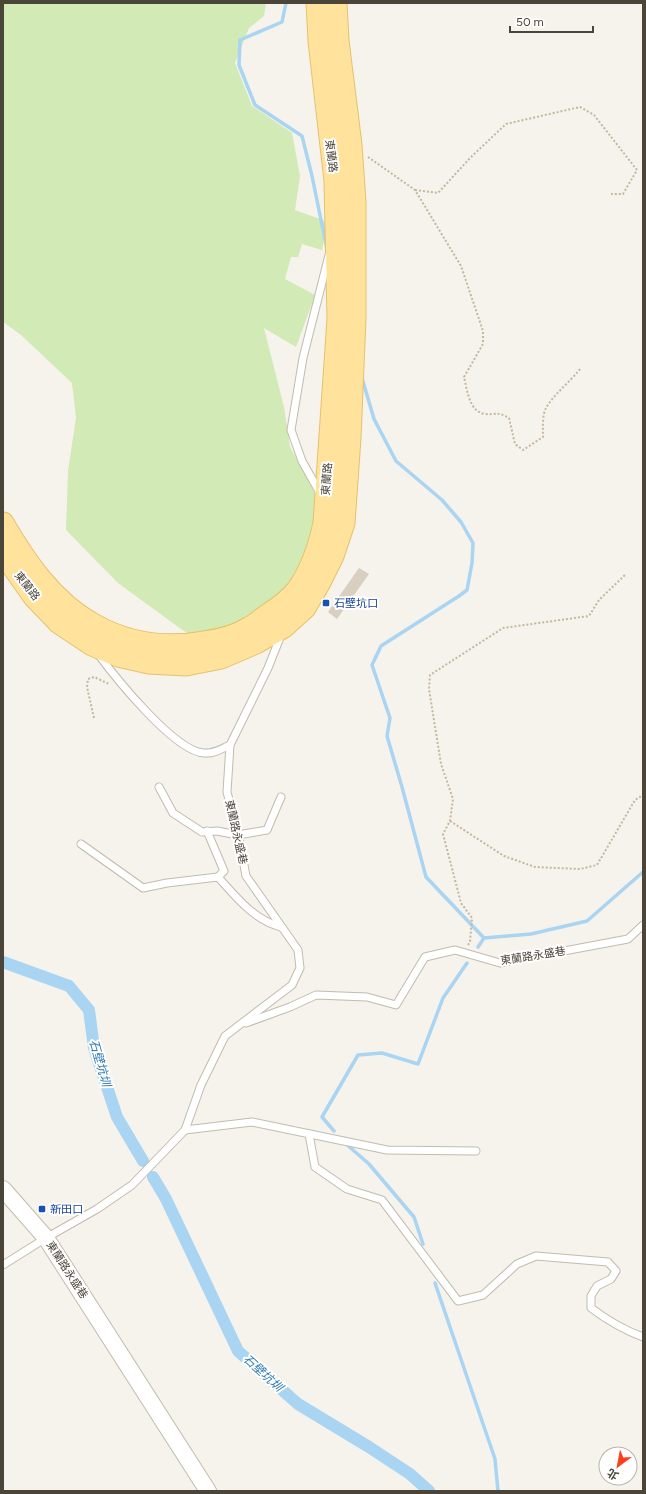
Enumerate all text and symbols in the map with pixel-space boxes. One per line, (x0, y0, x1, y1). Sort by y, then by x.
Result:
scale bar (510, 8, 593, 34)
text: 50 m (516, 15, 544, 29)
street label: 東蘭路 (323, 139, 339, 173)
street label: 東蘭路 (319, 462, 335, 496)
street label: 東蘭路 (12, 569, 42, 603)
place label: 石壁坑口 (334, 597, 378, 610)
marker: 石壁坑口 (321, 598, 331, 608)
street label: 東蘭路永盛巷 (222, 798, 250, 866)
street label: 東蘭路永盛巷 (499, 944, 567, 968)
water label: 石壁坑圳 (87, 1038, 114, 1090)
place label: 新田口 (50, 1203, 83, 1216)
marker: 新田口 (37, 1204, 47, 1214)
street label: 東蘭路永盛巷 (44, 1239, 90, 1301)
water label: 石壁坑圳 (240, 1352, 287, 1396)
north arrow (598, 1446, 638, 1486)
text: 北 (605, 1466, 621, 1482)

